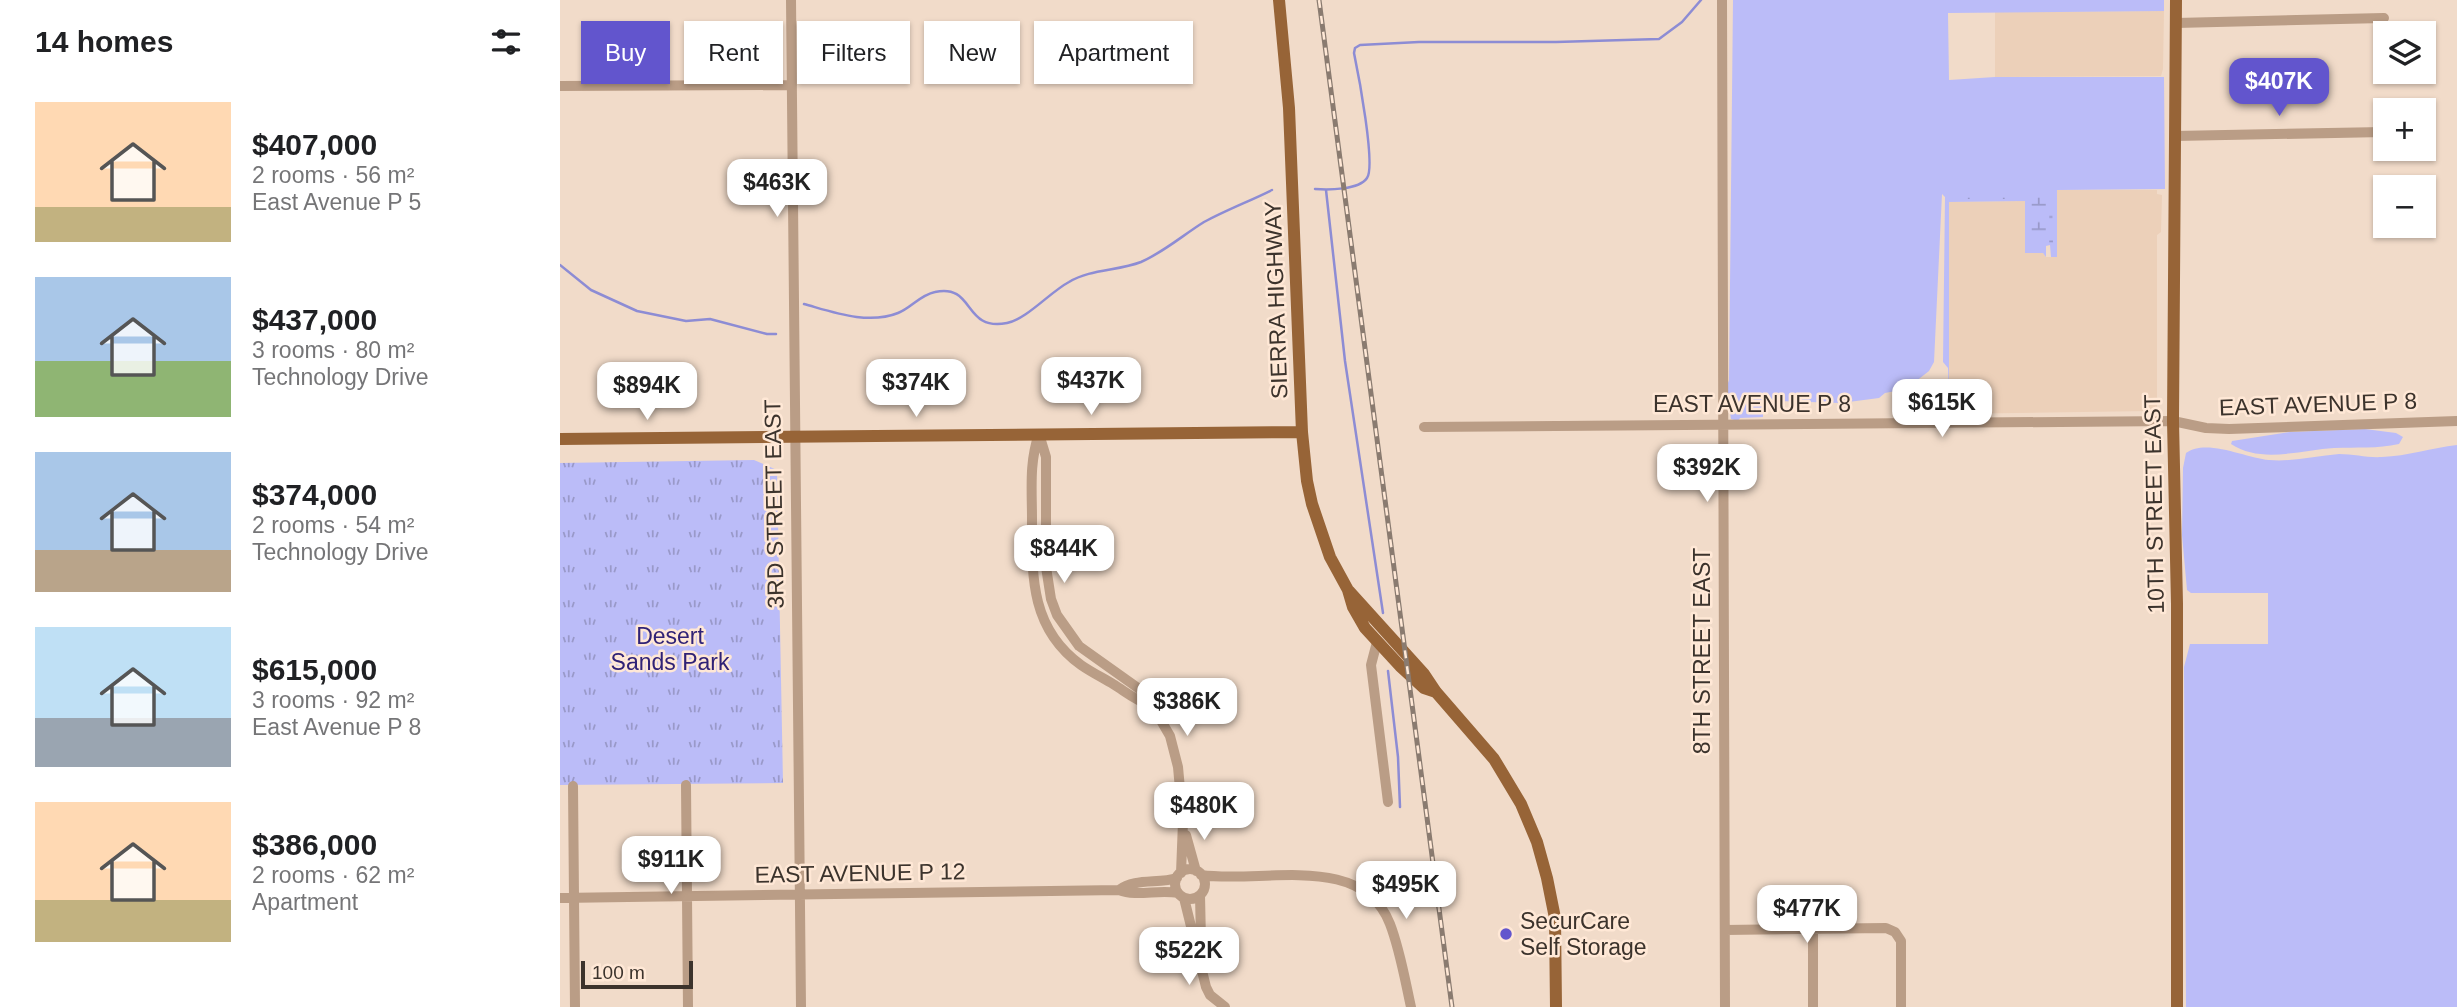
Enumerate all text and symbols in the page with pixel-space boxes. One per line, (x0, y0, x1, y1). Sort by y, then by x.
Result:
chip: Buy (581, 21, 670, 84)
chip: Rent (684, 21, 783, 84)
chip: Filters (797, 21, 910, 84)
chip: New (924, 21, 1020, 84)
chip: Apartment (1034, 21, 1193, 84)
map controls (2373, 21, 2436, 238)
button: layers (2373, 21, 2436, 84)
icon: filters (487, 23, 525, 61)
text: 14 homes (35, 25, 173, 58)
pin: $407K (2230, 58, 2328, 118)
text: $407K (2245, 68, 2313, 94)
button: + (2373, 98, 2436, 161)
text: $407,000 (252, 128, 377, 161)
icon: home (91, 130, 175, 214)
pin: $463K (728, 160, 826, 219)
text: 2 rooms · 56 m² (252, 162, 414, 188)
text: $463K (743, 169, 811, 195)
button: − (2373, 175, 2436, 238)
text: East Avenue P 5 (252, 189, 421, 215)
street label: SIERRA HIGHWAY (1260, 201, 1292, 399)
text: $437,000 (252, 303, 377, 336)
icon: home (91, 305, 175, 389)
text: 3 rooms · 80 m² (252, 337, 414, 363)
pin: $437K (1042, 358, 1140, 417)
pin: $374K (867, 360, 965, 419)
pin: $894K (598, 362, 696, 422)
text: Technology Drive (252, 364, 428, 390)
text: $437K (1057, 367, 1125, 393)
text: $374K (882, 369, 950, 395)
text: $894K (613, 372, 681, 398)
pin: $615K (1893, 380, 1991, 439)
street label: EAST AVENUE P 8 (2219, 388, 2417, 420)
text: $615K (1908, 389, 1976, 415)
street label: EAST AVENUE P 8 (1653, 391, 1851, 417)
street label: 10TH STREET EAST (2139, 394, 2169, 614)
street label: 3RD STREET EAST (759, 399, 789, 609)
pin: $392K (1658, 444, 1756, 504)
text: $392K (1673, 454, 1741, 480)
text: $374,000 (252, 478, 377, 511)
icon: home (91, 480, 175, 564)
text: 2 rooms · 54 m² (252, 512, 414, 538)
pin: $844K (1015, 526, 1113, 585)
text: $844K (1030, 535, 1098, 561)
text: Technology Drive (252, 539, 428, 565)
street label: 8TH STREET EAST (1689, 548, 1715, 754)
park label: Desert Sands Park (611, 623, 730, 675)
text: $615,000 (252, 653, 377, 686)
icon: home (91, 655, 175, 739)
pin: $386K (1138, 678, 1236, 738)
text: 3 rooms · 92 m² (252, 687, 414, 713)
text: $386K (1153, 688, 1221, 714)
text: East Avenue P 8 (252, 714, 421, 740)
pin: $480K (1155, 782, 1253, 842)
text: $480K (1170, 792, 1238, 818)
text: $386,000 (252, 828, 377, 861)
icon: home (91, 830, 175, 914)
pin: $911K (622, 836, 720, 896)
text: $911K (638, 846, 704, 872)
street label: EAST AVENUE P 12 (754, 858, 966, 888)
text: 2 rooms · 62 m² (252, 862, 414, 888)
pin: $495K (1357, 862, 1455, 921)
text: $495K (1372, 871, 1440, 897)
pin: $477K (1758, 886, 1856, 945)
text: Apartment (252, 889, 358, 915)
text: $477K (1773, 895, 1841, 921)
place label: SecurCare Self Storage (1520, 908, 1647, 960)
marker: SecurCare Self Storage (1498, 926, 1514, 942)
pin: $522K (1140, 928, 1238, 987)
text: $522K (1155, 937, 1223, 963)
scale bar (581, 958, 693, 990)
text: 100 m (592, 962, 645, 983)

